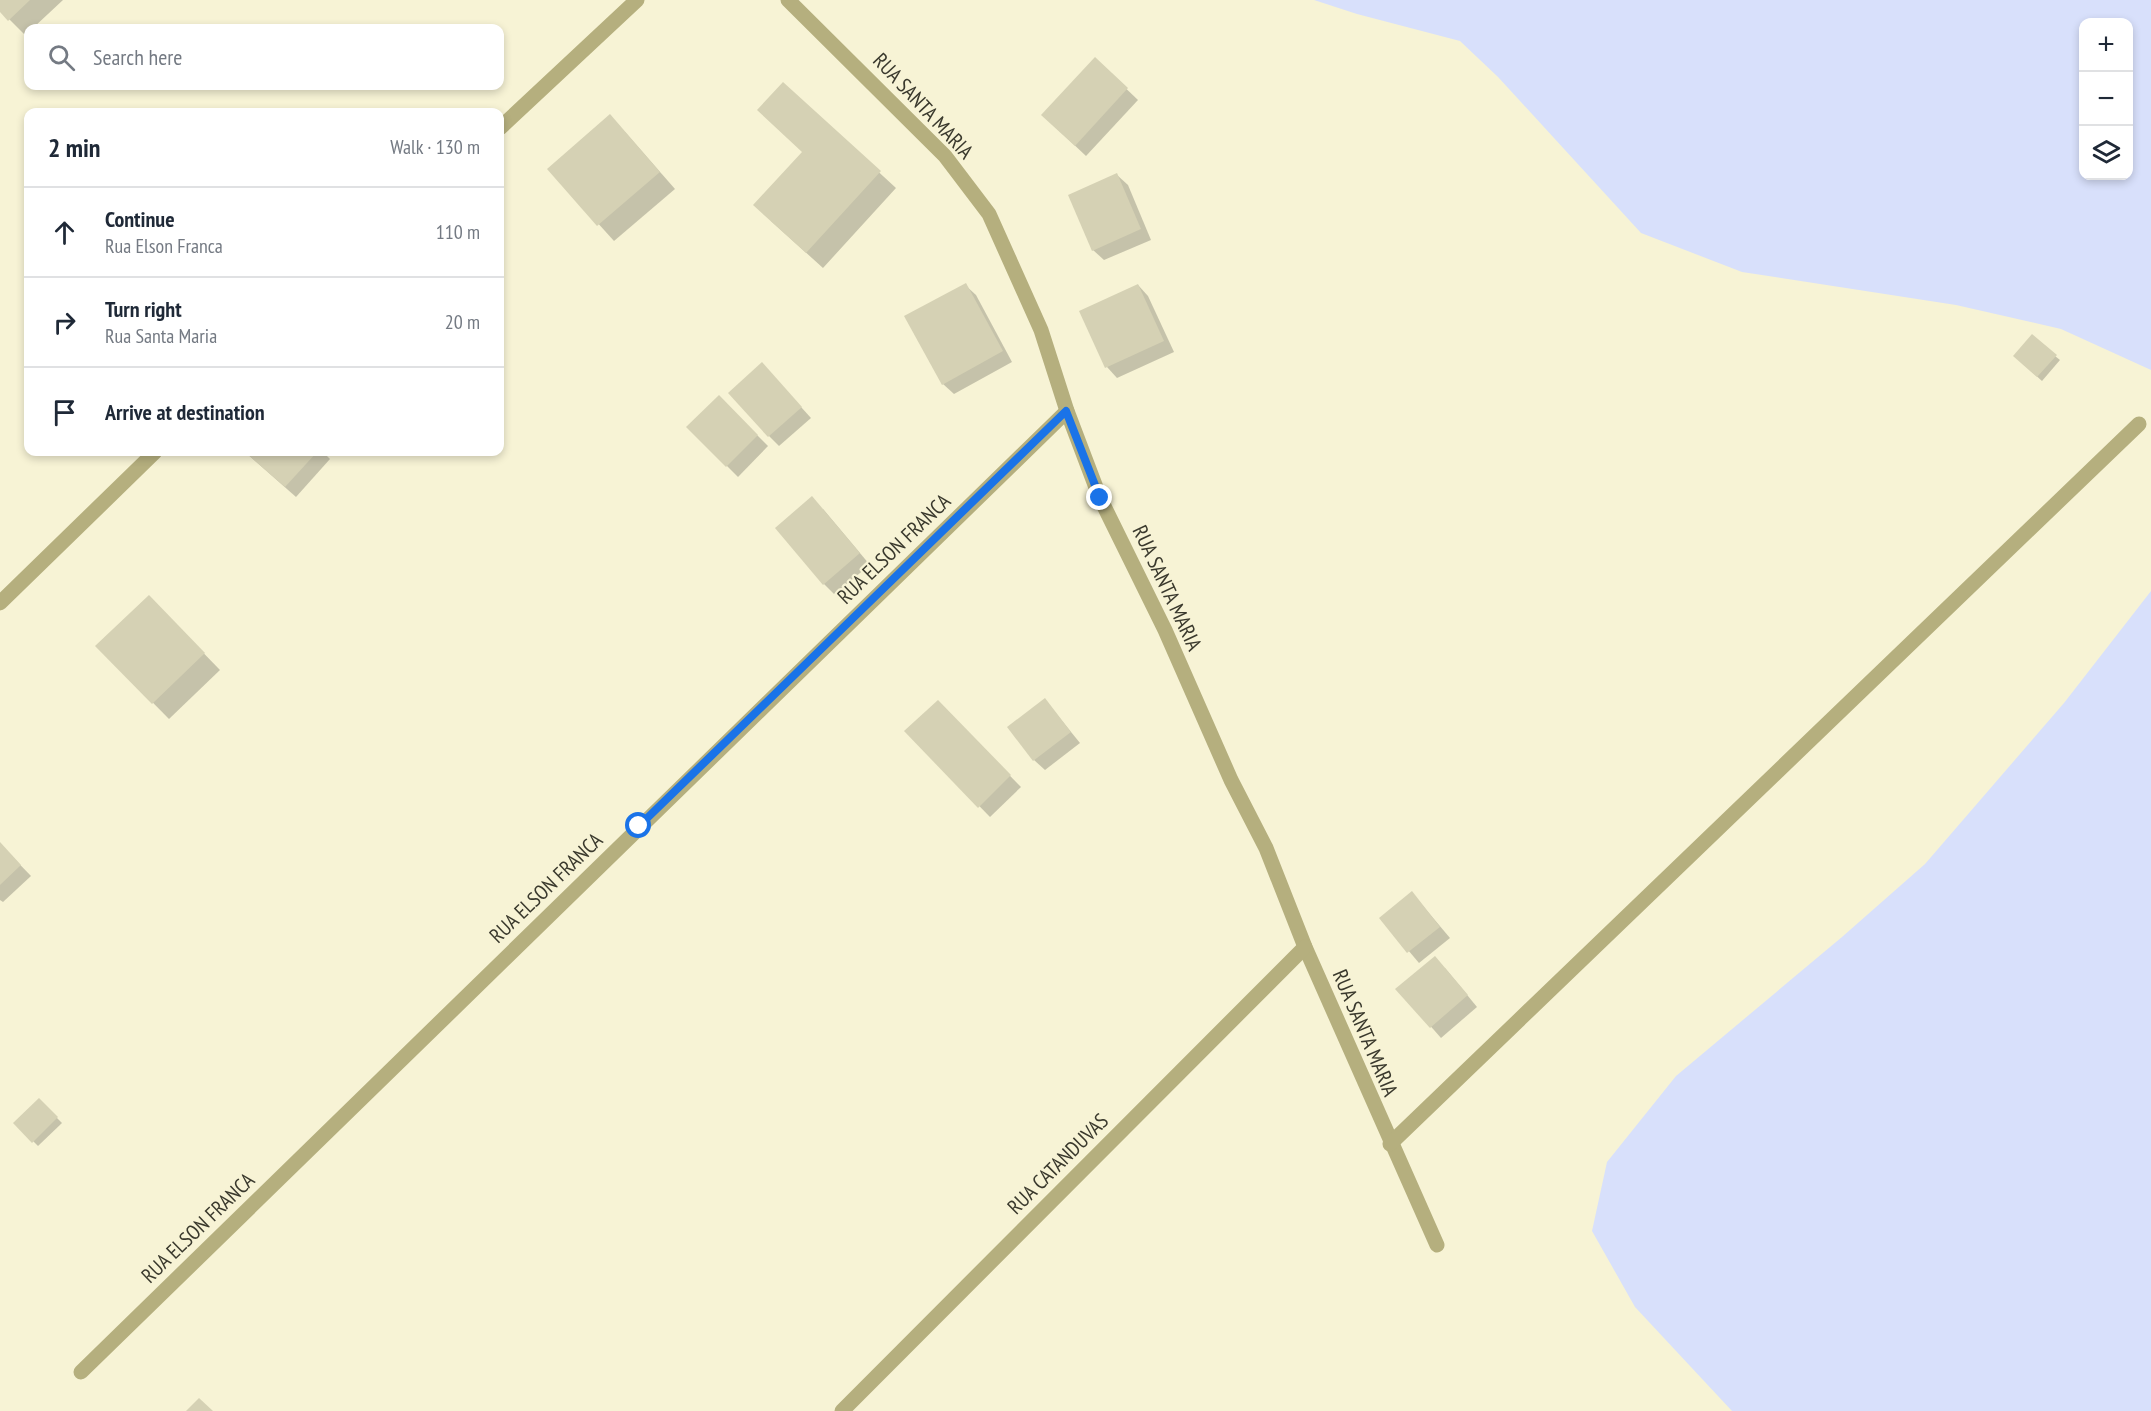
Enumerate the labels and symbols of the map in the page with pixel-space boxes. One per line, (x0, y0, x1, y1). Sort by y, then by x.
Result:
street label: RUA SANTA MARIA (867, 47, 979, 164)
route end (1086, 484, 1112, 510)
street label: RUA ELSON FRANCA (831, 488, 956, 609)
street label: RUA SANTA MARIA (1127, 521, 1208, 655)
route start (625, 812, 651, 838)
street label: RUA ELSON FRANCA (483, 827, 608, 948)
street label: RUA SANTA MARIA (1327, 965, 1404, 1100)
street label: RUA CATANDUVAS (1001, 1107, 1114, 1220)
street label: RUA ELSON FRANCA (135, 1167, 260, 1288)

